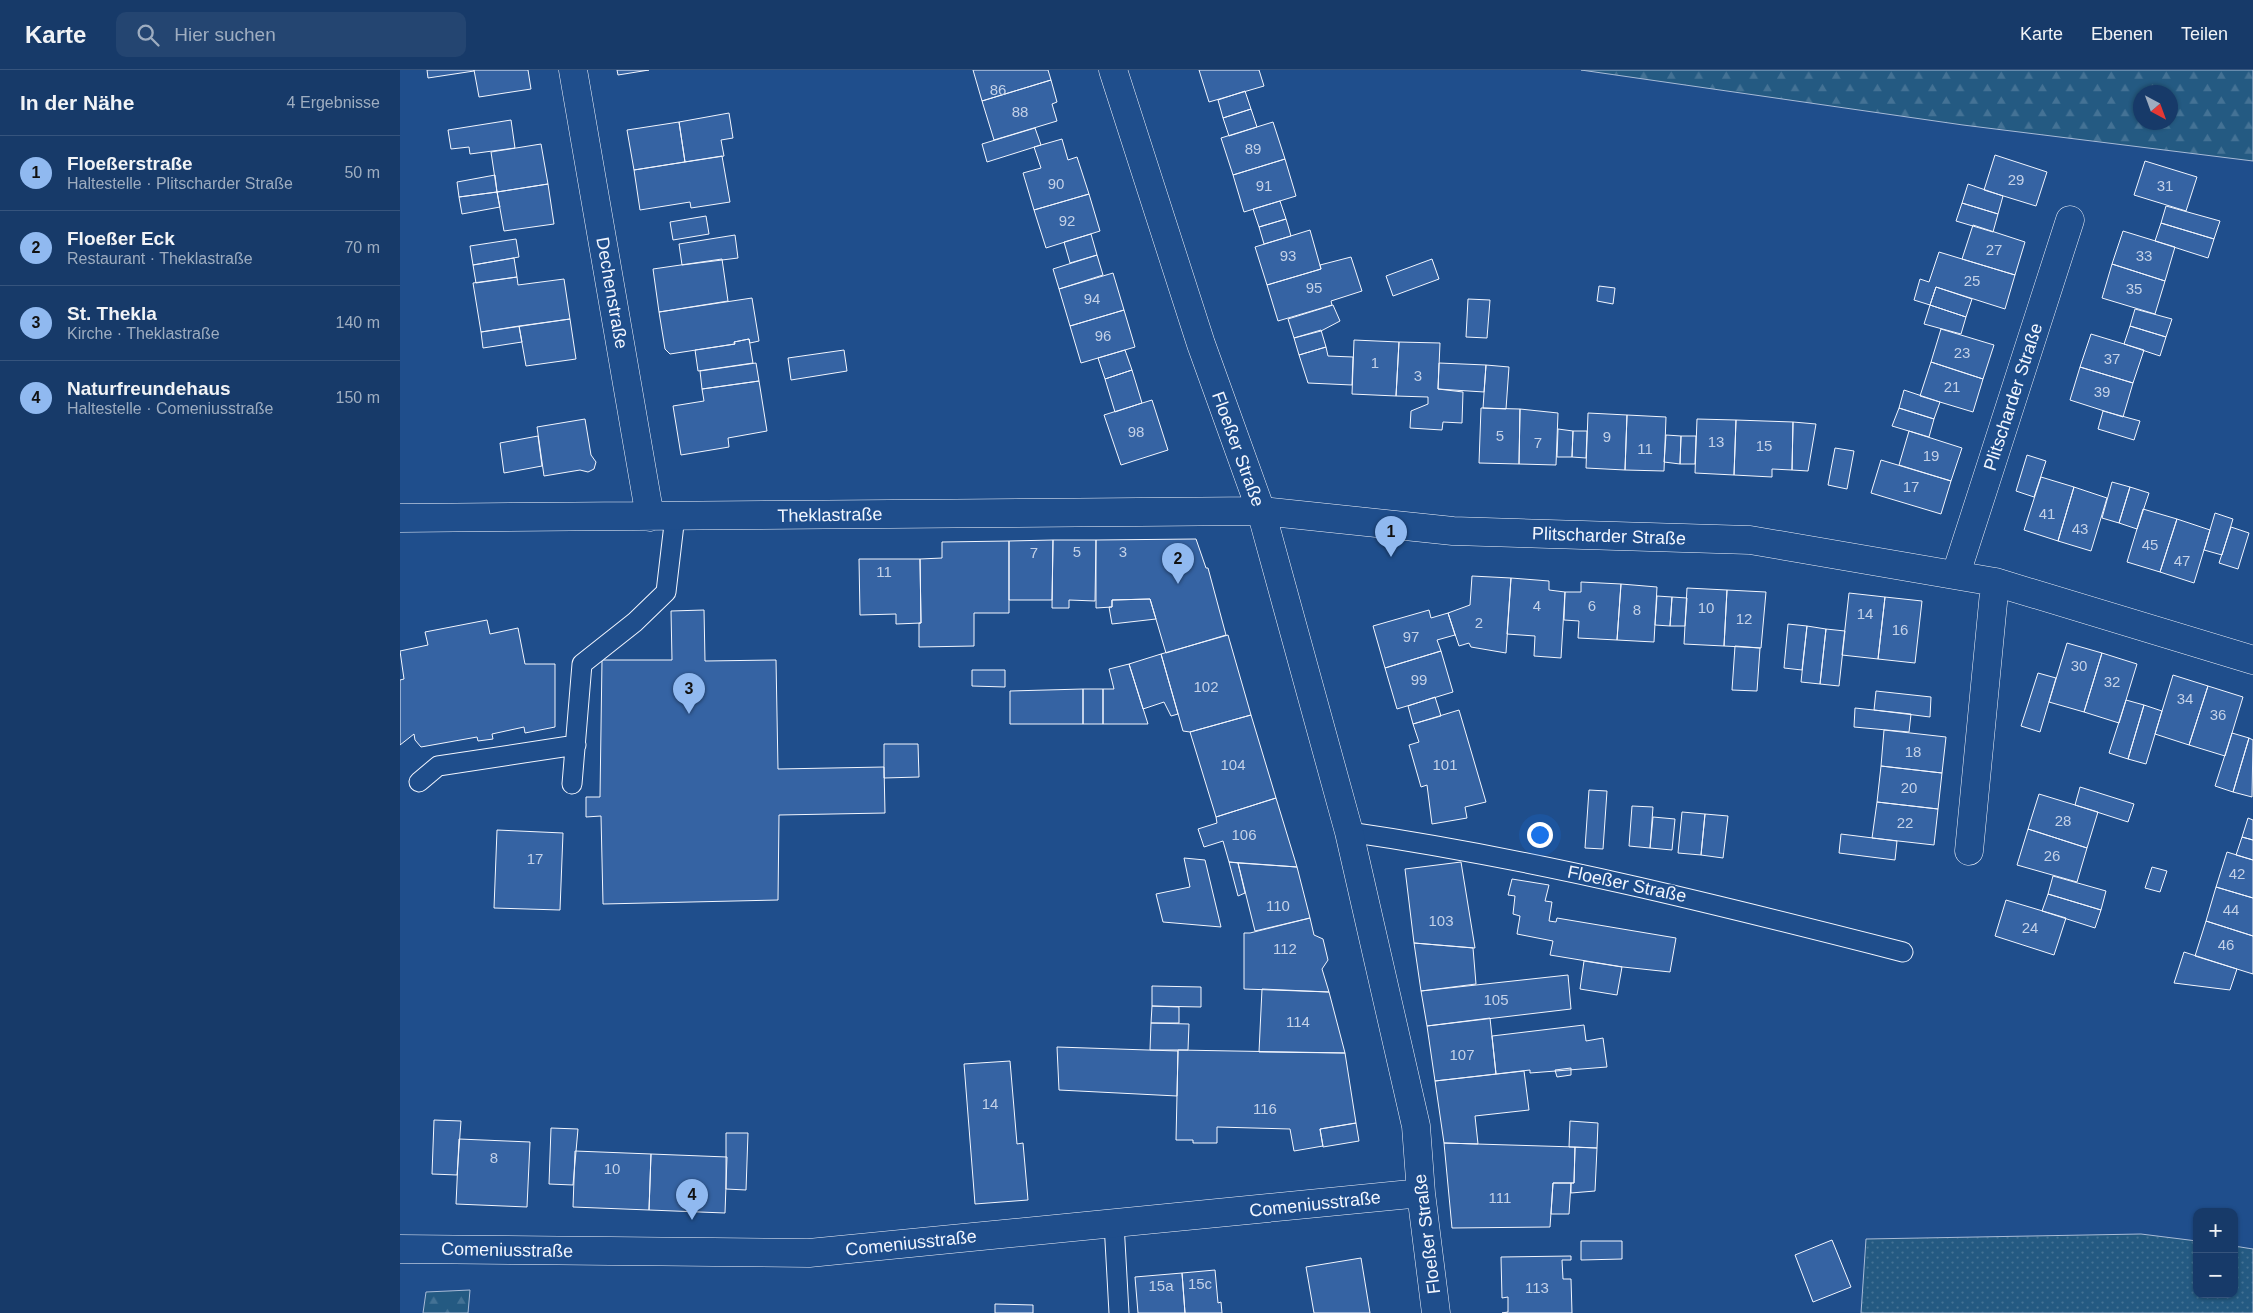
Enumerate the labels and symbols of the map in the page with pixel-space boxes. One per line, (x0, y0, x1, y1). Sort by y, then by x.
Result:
house number: 86 (990, 81, 1006, 98)
north arrow (2133, 85, 2178, 130)
house number: 88 (1012, 103, 1028, 120)
house number: 89 (1245, 140, 1261, 157)
house number: 29 (2008, 171, 2024, 188)
house number: 90 (1048, 175, 1064, 192)
house number: 91 (1256, 177, 1272, 194)
house number: 31 (2157, 177, 2173, 194)
house number: 92 (1059, 212, 1075, 229)
street label: Dechenstraße (592, 236, 632, 350)
house number: 27 (1986, 241, 2002, 258)
house number: 93 (1280, 247, 1296, 264)
house number: 33 (2136, 247, 2152, 264)
house number: 25 (1964, 272, 1980, 289)
house number: 95 (1306, 279, 1322, 296)
house number: 35 (2126, 280, 2142, 297)
house number: 94 (1084, 290, 1100, 307)
street label: Plitscharder Straße (1980, 321, 2046, 473)
house number: 96 (1095, 327, 1111, 344)
house number: 23 (1954, 344, 1970, 361)
house number: 37 (2104, 350, 2120, 367)
house number: 1 (1371, 354, 1379, 371)
house number: 3 (1414, 367, 1422, 384)
house number: 21 (1944, 378, 1960, 395)
house number: 39 (2094, 383, 2110, 400)
street label: Floeßer Straße (1208, 389, 1268, 509)
house number: 98 (1128, 423, 1144, 440)
house number: 5 (1496, 427, 1504, 444)
house number: 9 (1603, 428, 1611, 445)
house number: 13 (1708, 433, 1724, 450)
house number: 7 (1534, 434, 1542, 451)
house number: 15 (1756, 437, 1772, 454)
house number: 11 (1637, 440, 1653, 457)
house number: 19 (1923, 447, 1939, 464)
house number: 17 (1903, 478, 1919, 495)
street label: Theklastraße (777, 504, 883, 526)
house number: 41 (2039, 505, 2055, 522)
pin: 1 (1375, 516, 1407, 557)
house number: 43 (2072, 520, 2088, 537)
street label: Plitscharder Straße (1532, 523, 1686, 549)
house number: 45 (2142, 536, 2158, 553)
house number: 5 (1073, 543, 1081, 560)
house number: 3 (1119, 543, 1127, 560)
pin: 2 (1162, 543, 1194, 584)
house number: 7 (1030, 544, 1038, 561)
house number: 47 (2174, 552, 2190, 569)
house number: 11 (876, 563, 892, 580)
house number: 4 (1533, 597, 1541, 614)
house number: 6 (1588, 597, 1596, 614)
house number: 10 (1698, 599, 1714, 616)
house number: 8 (1633, 601, 1641, 618)
house number: 14 (1857, 605, 1873, 622)
house number: 12 (1736, 610, 1752, 627)
house number: 2 (1475, 614, 1483, 631)
house number: 16 (1892, 621, 1908, 638)
house number: 97 (1403, 628, 1419, 645)
house number: 30 (2071, 657, 2087, 674)
house number: 99 (1411, 671, 1427, 688)
pin: 3 (673, 673, 705, 714)
house number: 32 (2104, 673, 2120, 690)
house number: 102 (1193, 678, 1219, 695)
house number: 34 (2177, 690, 2193, 707)
house number: 36 (2210, 706, 2226, 723)
house number: 18 (1905, 743, 1921, 760)
house number: 104 (1220, 756, 1246, 773)
house number: 101 (1432, 756, 1458, 773)
house number: 20 (1901, 779, 1917, 796)
house number: 28 (2055, 812, 2071, 829)
house number: 22 (1897, 814, 1913, 831)
your location (1527, 822, 1553, 848)
house number: 106 (1231, 826, 1257, 843)
house number: 26 (2044, 847, 2060, 864)
house number: 17 (527, 850, 543, 867)
street label: Floeßer Straße (1566, 862, 1688, 906)
house number: 42 (2229, 865, 2245, 882)
house number: 110 (1266, 897, 1290, 914)
house number: 44 (2223, 901, 2239, 918)
house number: 103 (1428, 912, 1454, 929)
house number: 24 (2022, 919, 2038, 936)
house number: 46 (2218, 936, 2234, 953)
house number: 112 (1273, 940, 1297, 957)
house number: 105 (1483, 991, 1509, 1008)
house number: 114 (1286, 1013, 1310, 1030)
house number: 107 (1449, 1046, 1475, 1063)
house number: 14 (982, 1095, 998, 1112)
house number: 116 (1253, 1100, 1277, 1117)
house number: 8 (490, 1149, 498, 1166)
house number: 10 (604, 1160, 620, 1177)
street label: Floeßer Straße (1410, 1173, 1444, 1295)
pin: 4 (676, 1179, 708, 1220)
street label: Comeniusstraße (1248, 1187, 1382, 1221)
house number: 111 (1489, 1189, 1511, 1206)
street label: Comeniusstraße (844, 1226, 978, 1260)
street label: Comeniusstraße (441, 1239, 573, 1261)
house number: 15c (1188, 1275, 1213, 1292)
house number: 15a (1148, 1277, 1174, 1294)
house number: 113 (1525, 1279, 1549, 1296)

